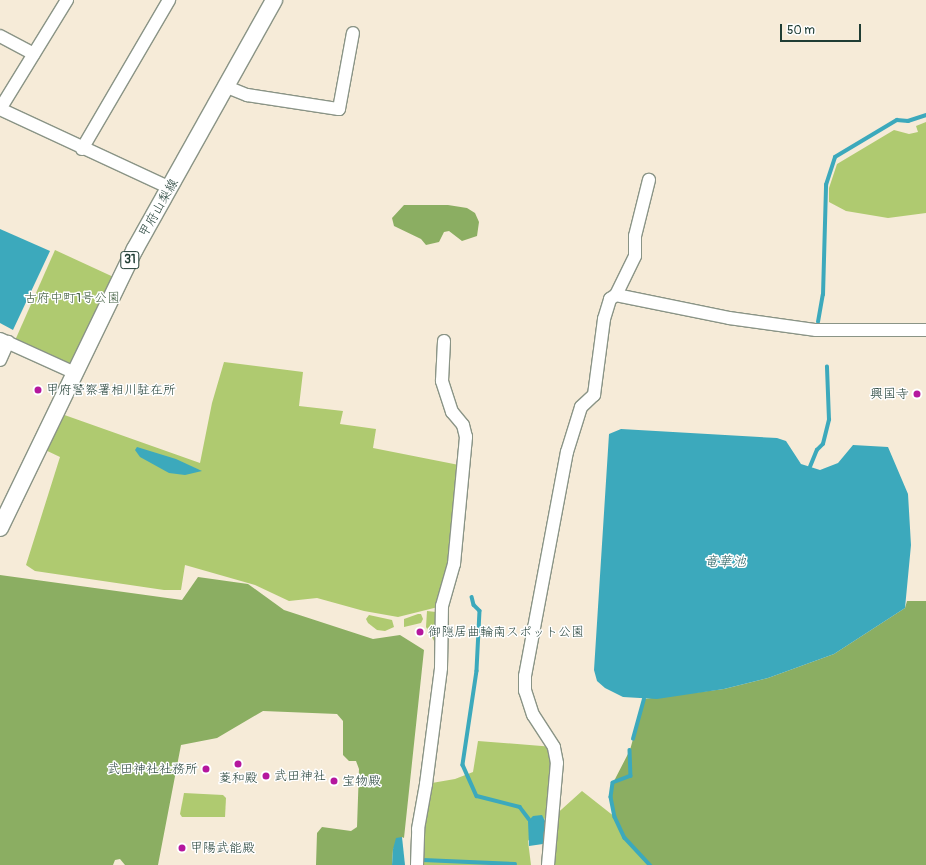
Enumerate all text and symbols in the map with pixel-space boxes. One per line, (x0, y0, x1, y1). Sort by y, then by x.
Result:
scale bar (782, 16, 863, 42)
text: 50 m (787, 23, 815, 38)
street label: 甲府山梨線 (136, 176, 182, 240)
road number: 31 (120, 250, 140, 270)
park label: 古府中町1号公園 (24, 290, 120, 306)
place label: 甲府警察署相川駐在所 (46, 382, 176, 398)
marker: 甲府警察署相川駐在所 (33, 385, 43, 395)
place label: 興国寺 (870, 386, 909, 402)
marker: 興国寺 (912, 389, 922, 399)
water label: 竜華池 (704, 554, 746, 570)
place label: 御隠居曲輪南スポット公園 (428, 624, 584, 640)
marker: 御隠居曲輪南スポット公園 (415, 627, 425, 637)
marker: 菱和殿 (233, 759, 243, 769)
place label: 武田神社社務所 (107, 761, 198, 777)
marker: 武田神社社務所 (201, 764, 211, 774)
place label: 武田神社 (274, 768, 326, 784)
place label: 菱和殿 (219, 770, 257, 786)
marker: 武田神社 (261, 771, 271, 781)
place label: 宝物殿 (342, 773, 381, 789)
marker: 宝物殿 (329, 776, 339, 786)
place label: 甲陽武能殿 (190, 840, 255, 856)
marker: 甲陽武能殿 (177, 843, 187, 853)

